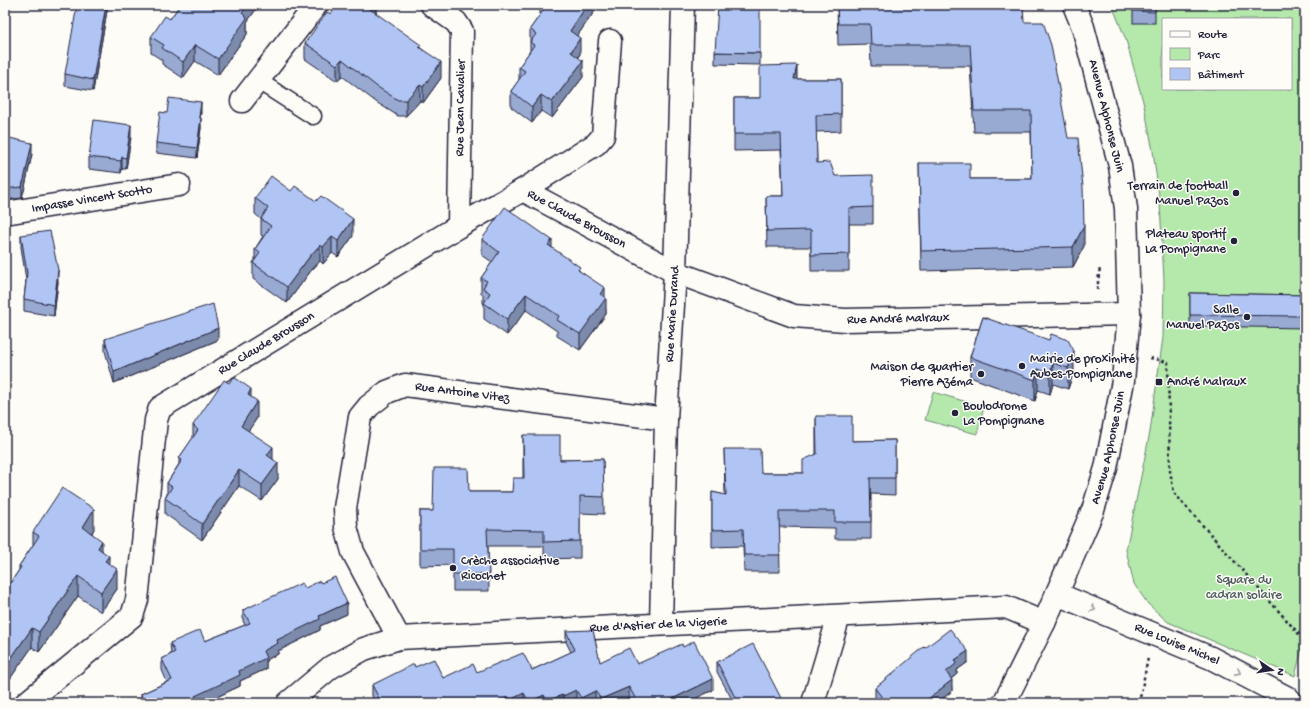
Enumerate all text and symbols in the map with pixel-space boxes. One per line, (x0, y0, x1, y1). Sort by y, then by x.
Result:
legend (1162, 18, 1292, 90)
text: Route (1198, 29, 1228, 43)
text: Parc (1197, 49, 1221, 63)
street label: Rue Jean Cavalier (453, 58, 469, 157)
street label: Avenue Alphonse Juin (1085, 58, 1127, 175)
text: Bâtiment (1197, 69, 1245, 83)
place label: Terrain de football Manuel Pazos (1127, 179, 1229, 209)
street label: Impasse Vincent Scotto (30, 182, 154, 216)
street label: Rue Claude Brousson (525, 186, 629, 252)
marker: Terrain de football Manuel Pazos (1231, 188, 1241, 198)
place label: Plateau sportif La Pompignane (1145, 227, 1227, 257)
marker: Plateau sportif La Pompignane (1229, 236, 1239, 246)
street label: Rue Marie Durand (662, 265, 683, 363)
place label: Salle Manuel Pazos (1166, 303, 1240, 333)
street label: Rue Claude Brousson (215, 308, 318, 378)
street label: Rue André Malraux (847, 310, 950, 327)
marker: Salle Manuel Pazos (1242, 312, 1252, 322)
place label: Mairie de proximité Aubes-Pompignane (1030, 352, 1135, 382)
place label: Maison de quartier Pierre Azéma (871, 360, 974, 390)
marker: Mairie de proximité Aubes-Pompignane (1017, 361, 1027, 371)
marker: Maison de quartier Pierre Azéma (976, 369, 986, 379)
place label: André Malraux (1167, 375, 1247, 390)
marker: André Malraux (1154, 377, 1164, 387)
street label: Rue Antoine Vitez (414, 379, 512, 406)
street label: Avenue Alphonse Juin (1088, 389, 1129, 506)
place label: Boulodrome La Pompignane (962, 399, 1044, 429)
marker: Boulodrome La Pompignane (950, 408, 960, 418)
place label: Crèche associative Ricochet (461, 554, 559, 584)
marker: Crèche associative Ricochet (448, 563, 458, 573)
park label: Square du cadran solaire (1206, 573, 1282, 603)
one-way arrow (1088, 604, 1096, 612)
street label: Rue d'Astier de la Vigerie (589, 614, 728, 636)
street label: Rue Louise Michel (1132, 620, 1222, 669)
north arrow (1252, 650, 1292, 690)
one-way arrow (1233, 667, 1241, 674)
text: N (1273, 667, 1286, 677)

